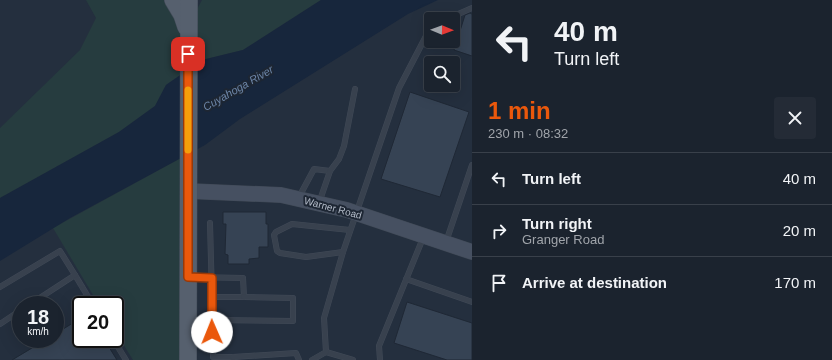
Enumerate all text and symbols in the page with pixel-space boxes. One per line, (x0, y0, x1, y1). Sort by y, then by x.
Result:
north arrow (424, 12, 460, 48)
map controls (424, 12, 460, 92)
icon: left (488, 16, 540, 68)
text: 40 m (554, 16, 618, 47)
pin (171, 37, 205, 71)
icon: arrive (177, 43, 199, 65)
text: Turn left (554, 49, 619, 69)
button: search (424, 56, 460, 92)
water label: Cuyahoga River (201, 62, 276, 113)
text: 1 min (488, 97, 551, 124)
button: close (774, 97, 816, 139)
text: 230 m · 08:32 (488, 126, 568, 141)
icon: left (488, 168, 510, 190)
text: Turn left (522, 170, 581, 187)
text: 40 m (783, 170, 816, 187)
street label: Warner Road (303, 195, 363, 221)
text: Turn right (522, 215, 592, 232)
icon: right (488, 220, 510, 242)
text: 20 m (783, 222, 816, 239)
text: Granger Road (522, 232, 604, 247)
icon: arrive (488, 272, 510, 294)
text: Arrive at destination (522, 274, 667, 291)
text: 170 m (774, 274, 816, 291)
speed limit sign: 20 (72, 296, 124, 348)
text: 18 (27, 306, 49, 328)
position arrow (191, 311, 233, 353)
text: km/h (27, 326, 49, 337)

